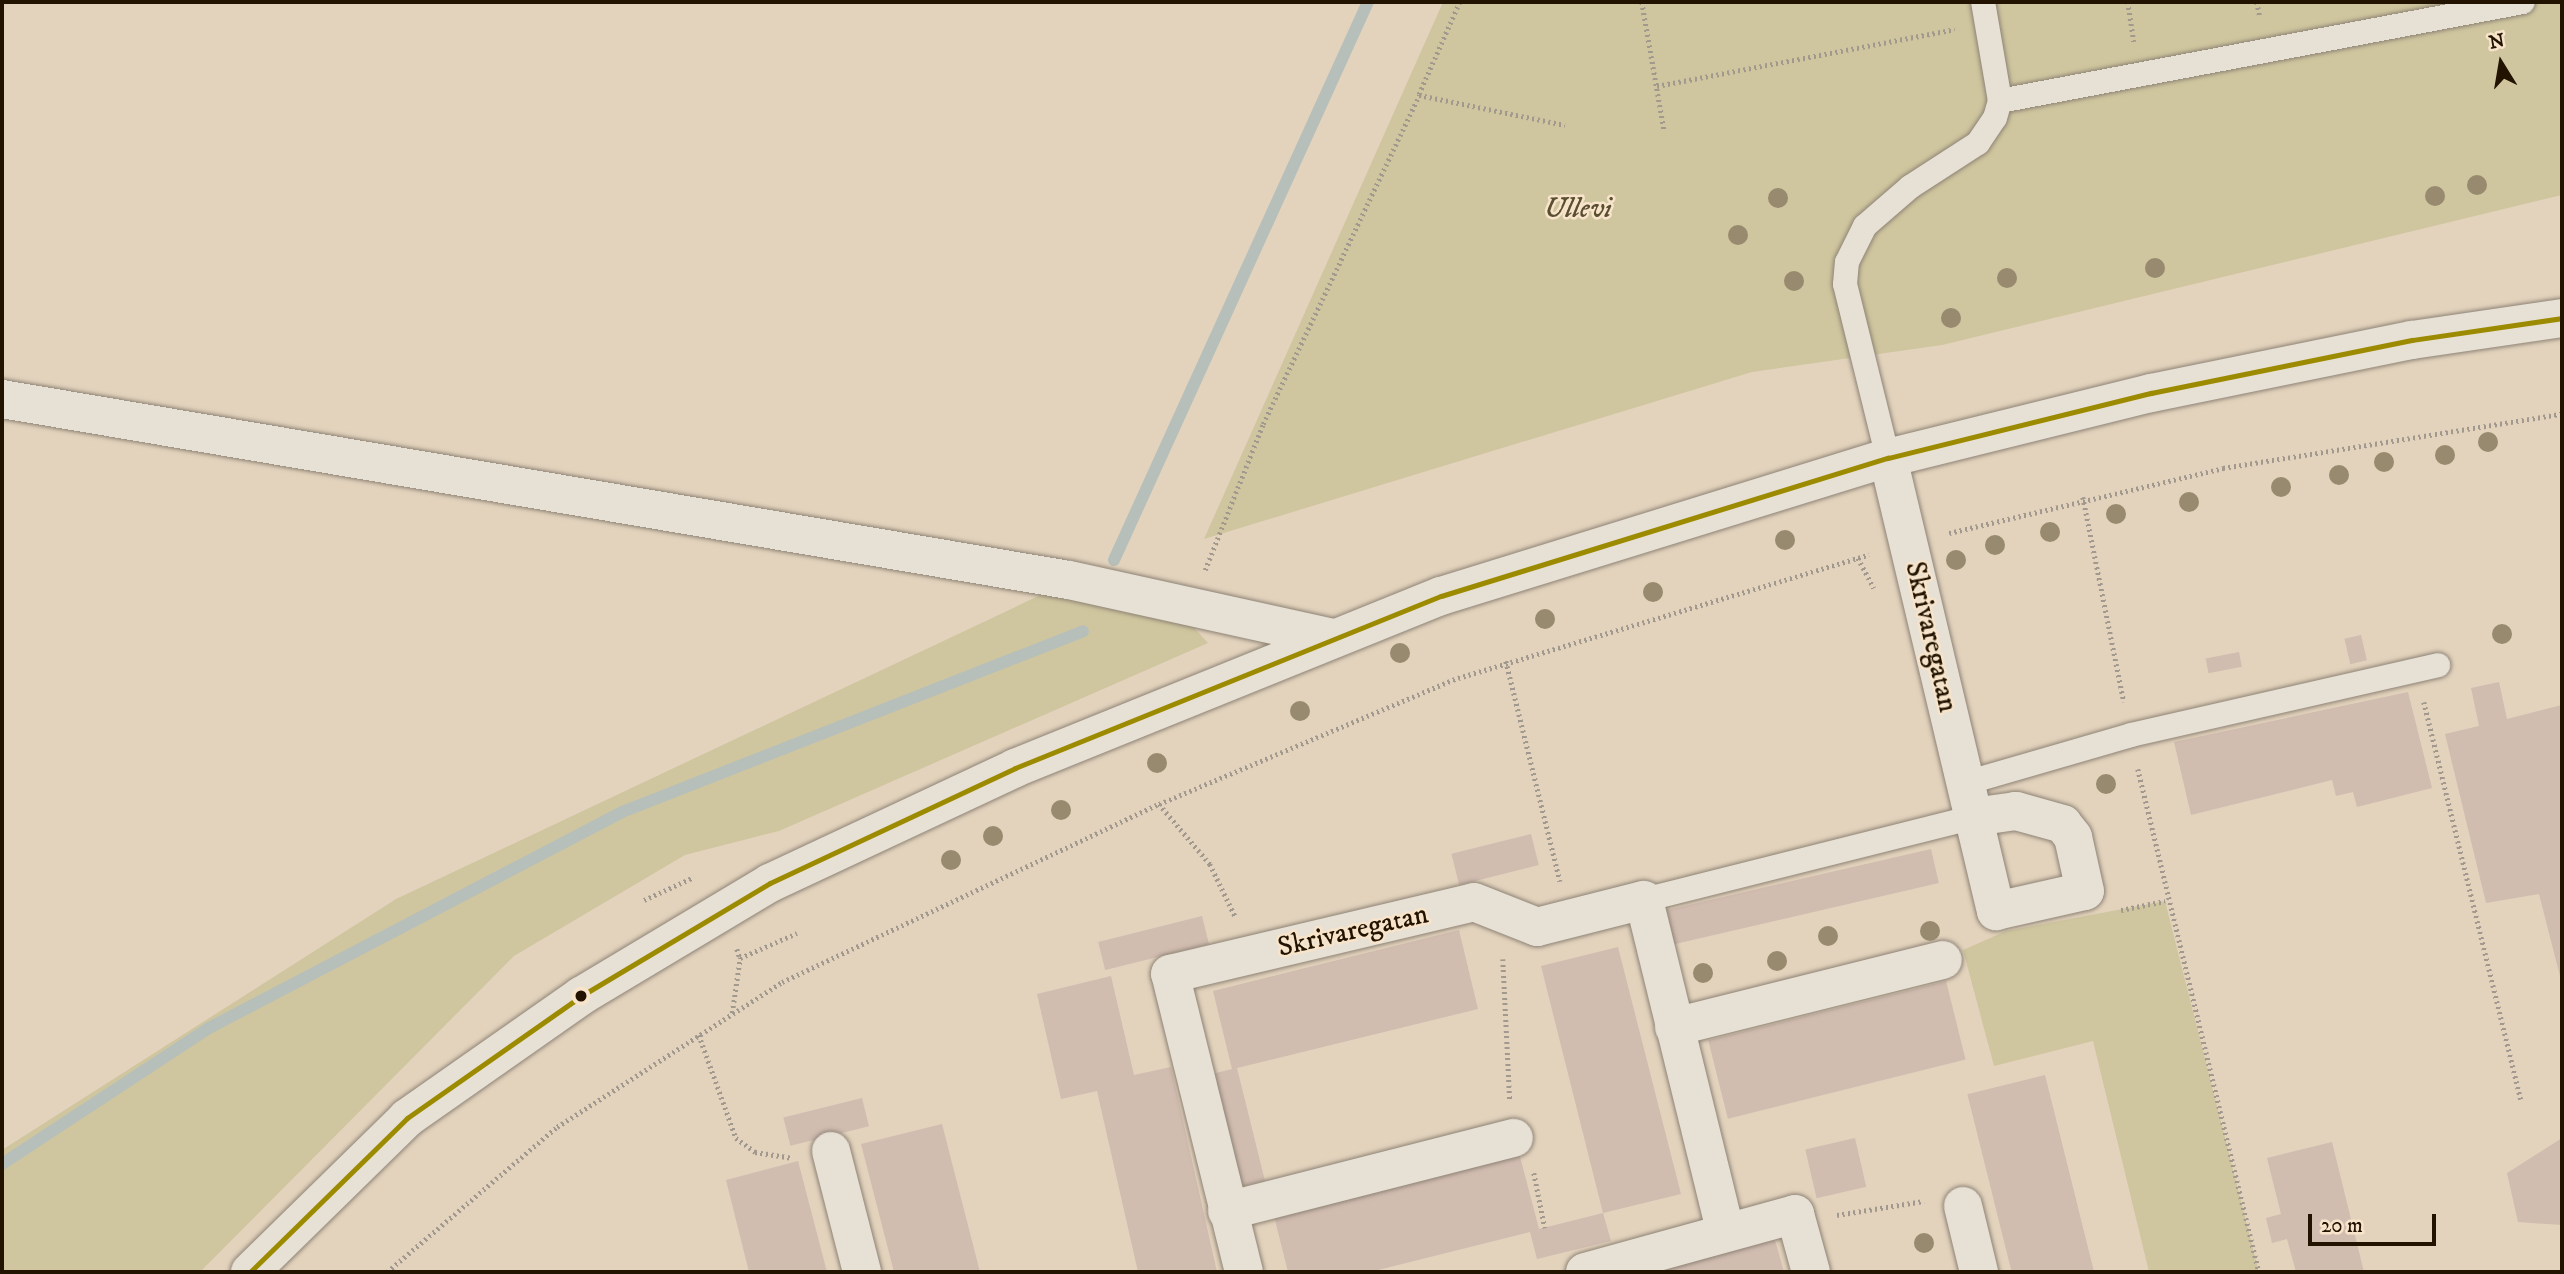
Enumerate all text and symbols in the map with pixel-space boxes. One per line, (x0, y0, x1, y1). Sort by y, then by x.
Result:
north arrow (2466, 28, 2536, 98)
text: N (2487, 29, 2507, 55)
park label: Ullevi (1544, 192, 1612, 226)
street label: Skrivaregatan (1897, 558, 1965, 716)
street label: Skrivaregatan (1274, 897, 1432, 965)
unlabelled marker (574, 989, 588, 1003)
scale bar (2312, 1200, 2440, 1244)
text: 20 m (2321, 1213, 2363, 1239)

